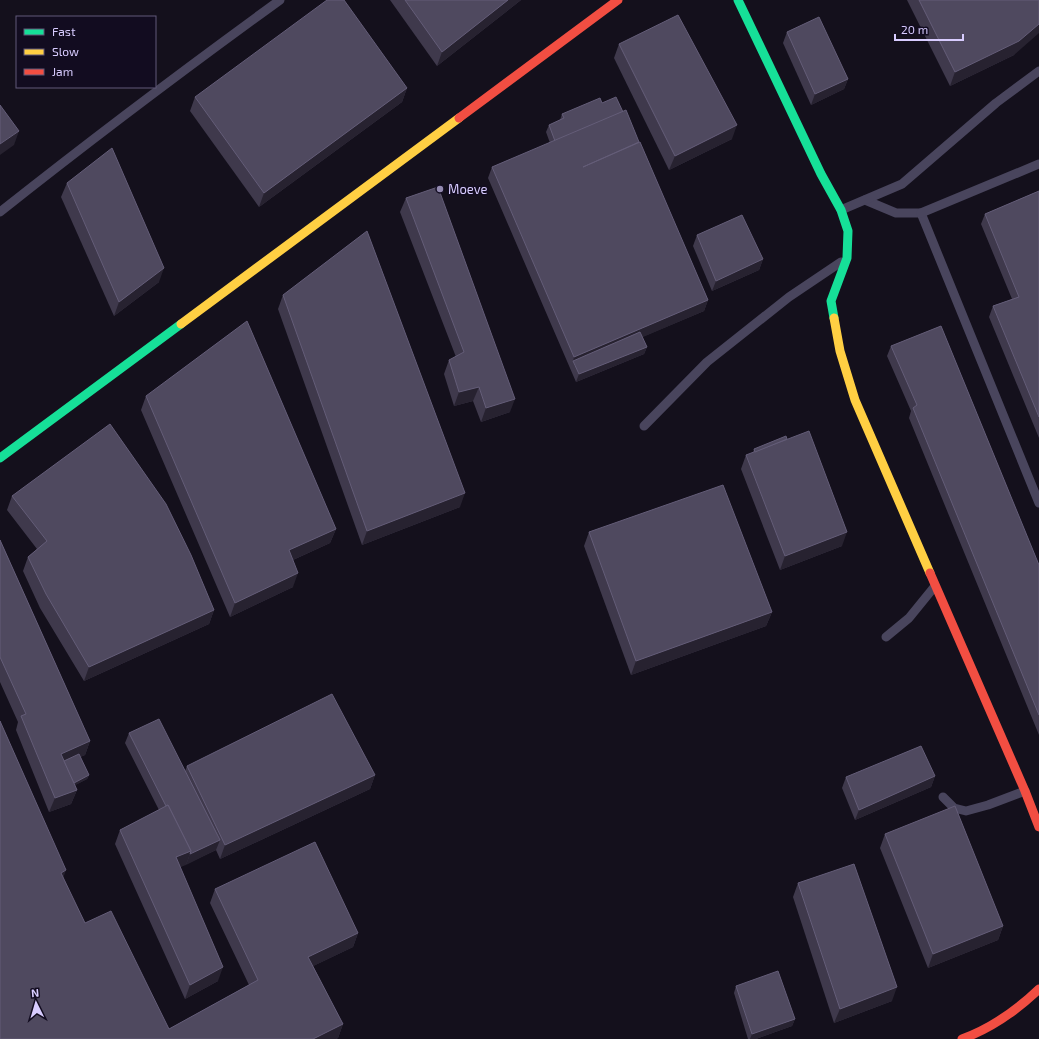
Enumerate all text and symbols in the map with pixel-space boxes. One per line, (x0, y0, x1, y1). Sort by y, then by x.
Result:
legend (16, 16, 156, 88)
scale bar (895, 16, 963, 42)
text: 20 m (901, 22, 928, 36)
text: Fast (52, 24, 76, 38)
text: Slow (52, 44, 79, 58)
text: Jam (52, 64, 73, 78)
place label: Moeve (448, 181, 488, 197)
marker: Moeve (435, 184, 445, 194)
north arrow (16, 983, 56, 1023)
text: N (31, 986, 40, 999)

